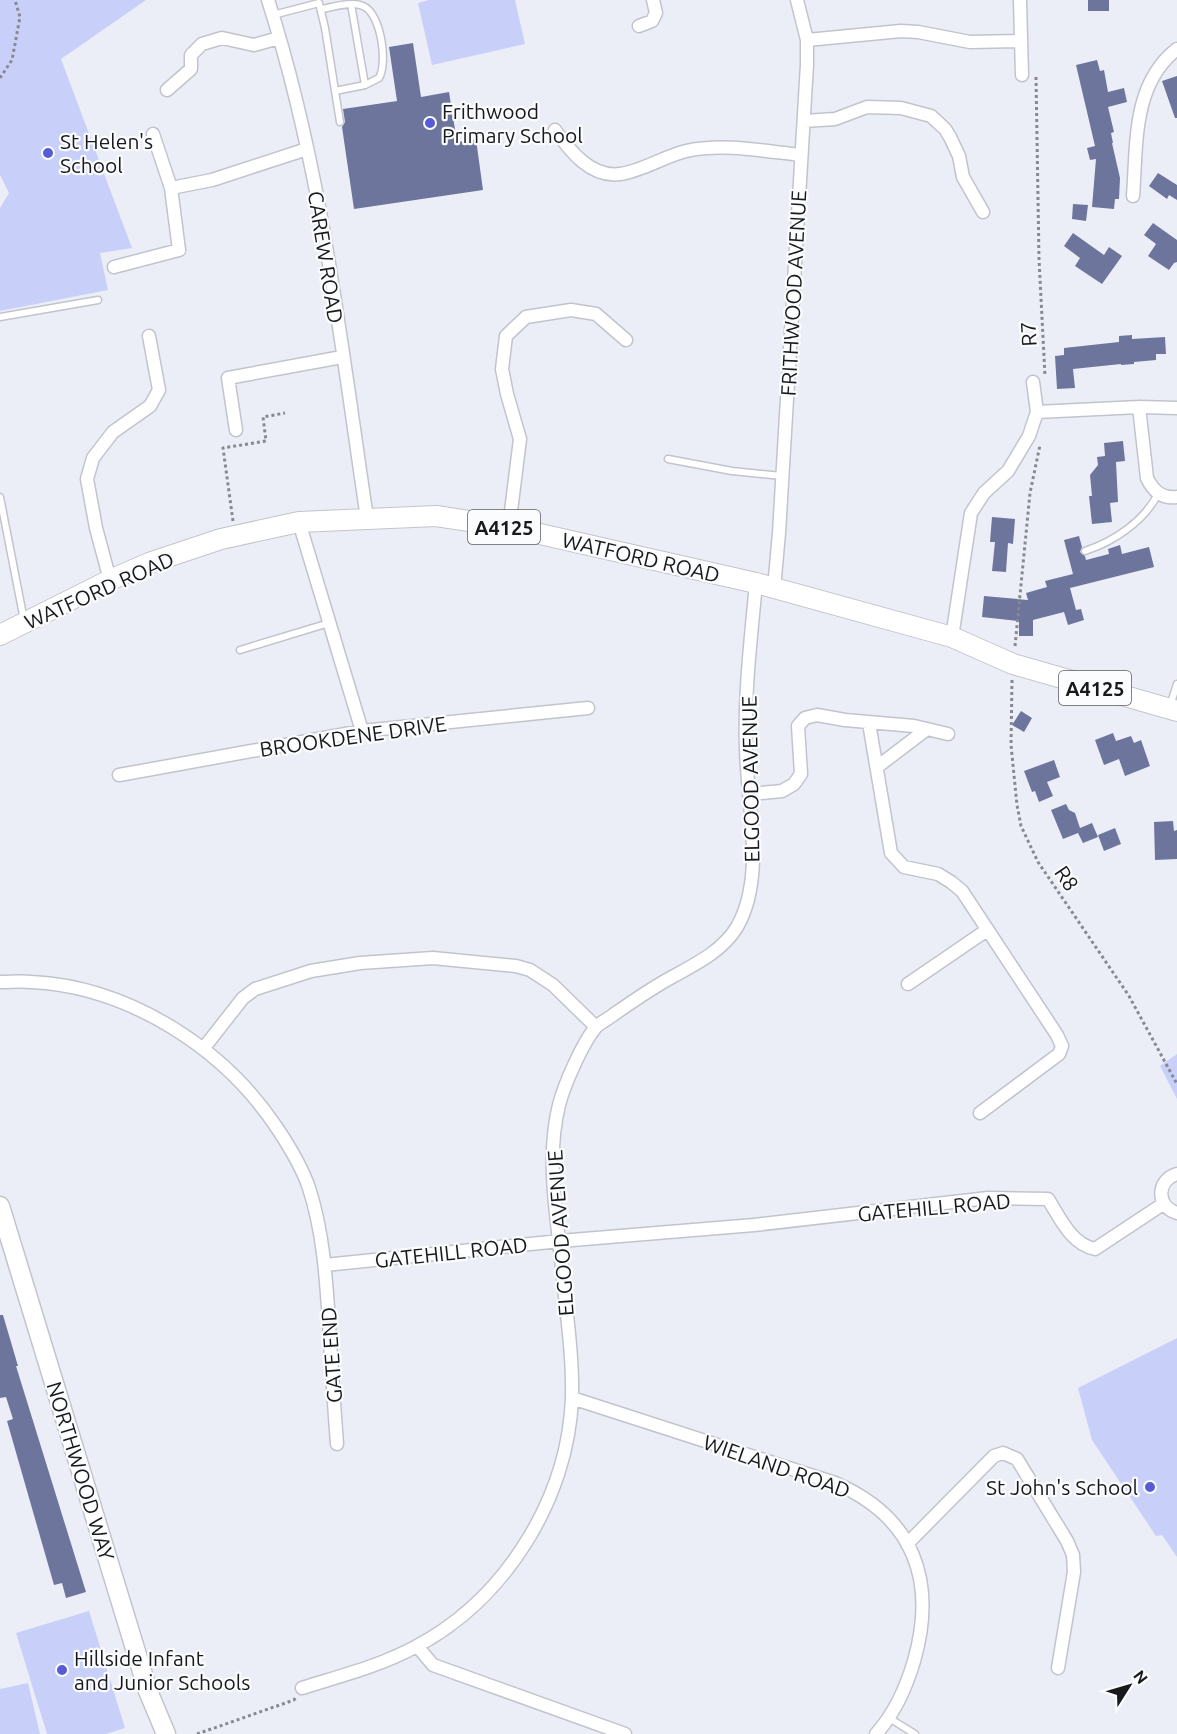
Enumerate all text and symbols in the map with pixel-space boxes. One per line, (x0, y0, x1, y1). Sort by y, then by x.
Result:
place label: Frithwood Primary School (442, 99, 583, 147)
marker: Frithwood Primary School (423, 116, 437, 130)
place label: St Helen's School (60, 129, 153, 177)
marker: St Helen's School (41, 146, 55, 160)
street label: CAREW ROAD (304, 189, 348, 325)
street label: FRITHWOOD AVENUE (776, 189, 810, 397)
street label: R7 (1015, 321, 1041, 347)
road number: A4125 (468, 510, 540, 544)
street label: WATFORD ROAD (560, 527, 722, 587)
street label: WATFORD ROAD (21, 546, 177, 634)
road number: A4125 (1059, 671, 1131, 705)
street label: ELGOOD AVENUE (737, 695, 763, 863)
street label: BROOKDENE DRIVE (258, 711, 448, 761)
street label: R8 (1050, 861, 1084, 895)
street label: ELGOOD AVENUE (542, 1149, 578, 1317)
street label: GATEHILL ROAD (856, 1188, 1012, 1226)
street label: GATEHILL ROAD (373, 1232, 529, 1272)
street label: GATE END (316, 1306, 346, 1404)
street label: NORTHWOOD WAY (42, 1379, 120, 1563)
street label: WIELAND ROAD (700, 1430, 854, 1502)
place label: St John's School (986, 1475, 1138, 1499)
marker: St John's School (1143, 1480, 1157, 1494)
place label: Hillside Infant and Junior Schools (74, 1646, 250, 1694)
north arrow (1099, 1656, 1159, 1716)
marker: Hillside Infant and Junior Schools (55, 1663, 69, 1677)
text: N (1130, 1667, 1152, 1687)

